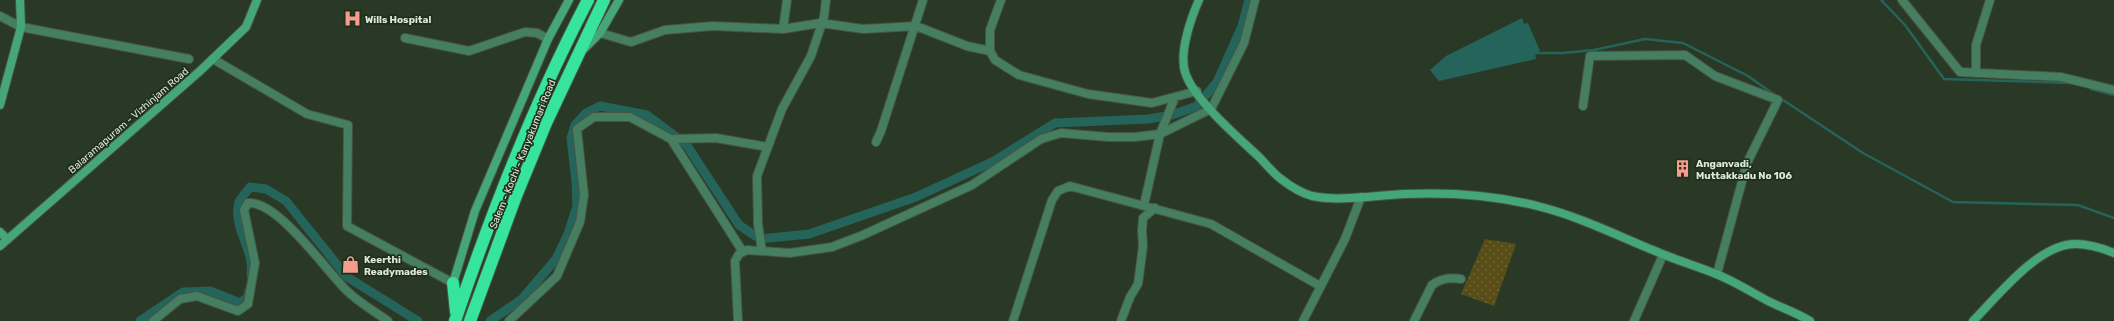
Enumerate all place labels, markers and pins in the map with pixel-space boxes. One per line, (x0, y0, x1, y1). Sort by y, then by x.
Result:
hospital icon: Wills Hospital (342, 9, 362, 29)
place label: Wills Hospital (365, 14, 431, 26)
place label: Anganvadi, Muttakkadu No 106 (1696, 158, 1792, 182)
building icon: Anganvadi, Muttakkadu No 106 (1673, 159, 1693, 179)
place label: Keerthi Readymades (364, 254, 428, 278)
shop icon: Keerthi Readymades (341, 255, 361, 275)

